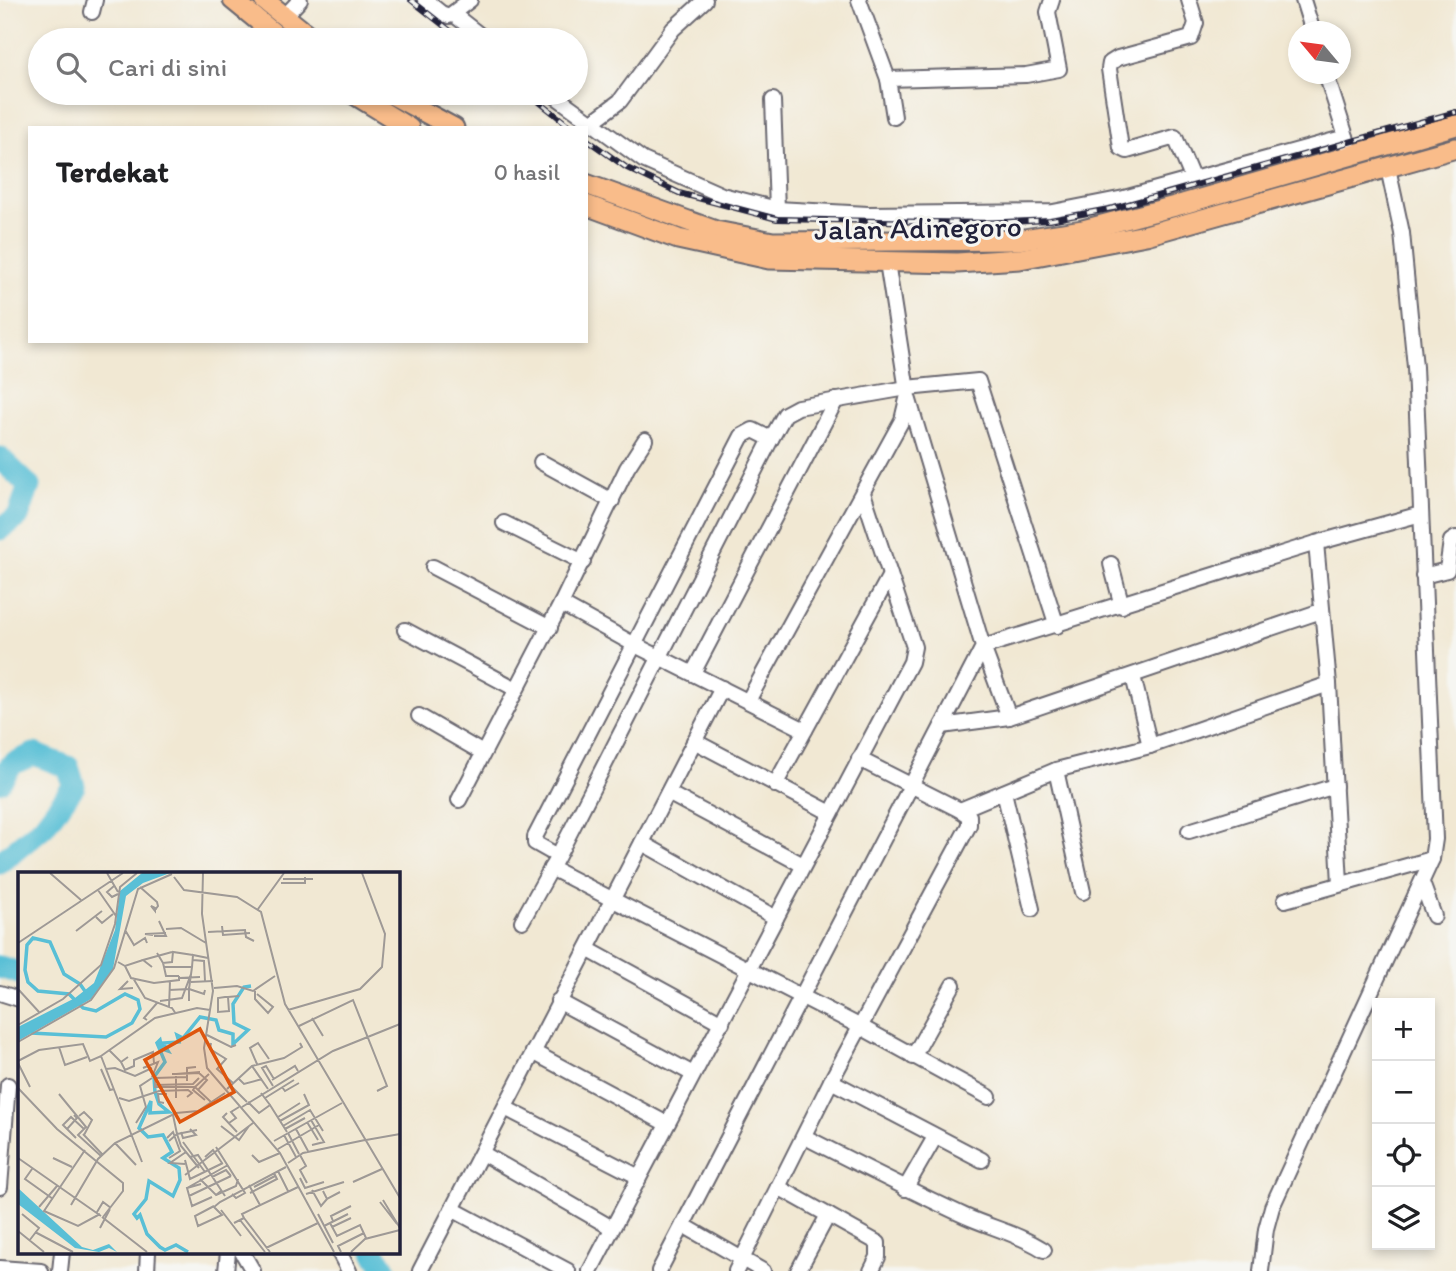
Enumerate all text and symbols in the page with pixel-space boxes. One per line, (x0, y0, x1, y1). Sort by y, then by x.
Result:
north arrow (1288, 21, 1351, 84)
search box (28, 28, 588, 105)
icon: search (52, 48, 90, 86)
text: Cari di sini (108, 51, 227, 83)
text: Terdekat (56, 153, 169, 190)
text: 0 hasil (494, 158, 560, 186)
street label: Jalan Adinegoro (814, 207, 1022, 248)
inset map (18, 872, 399, 1254)
map controls (1372, 998, 1435, 1250)
button: + (1372, 998, 1435, 1061)
button: − (1372, 1061, 1435, 1124)
button: locate (1372, 1124, 1435, 1187)
button: layers (1372, 1187, 1435, 1250)

